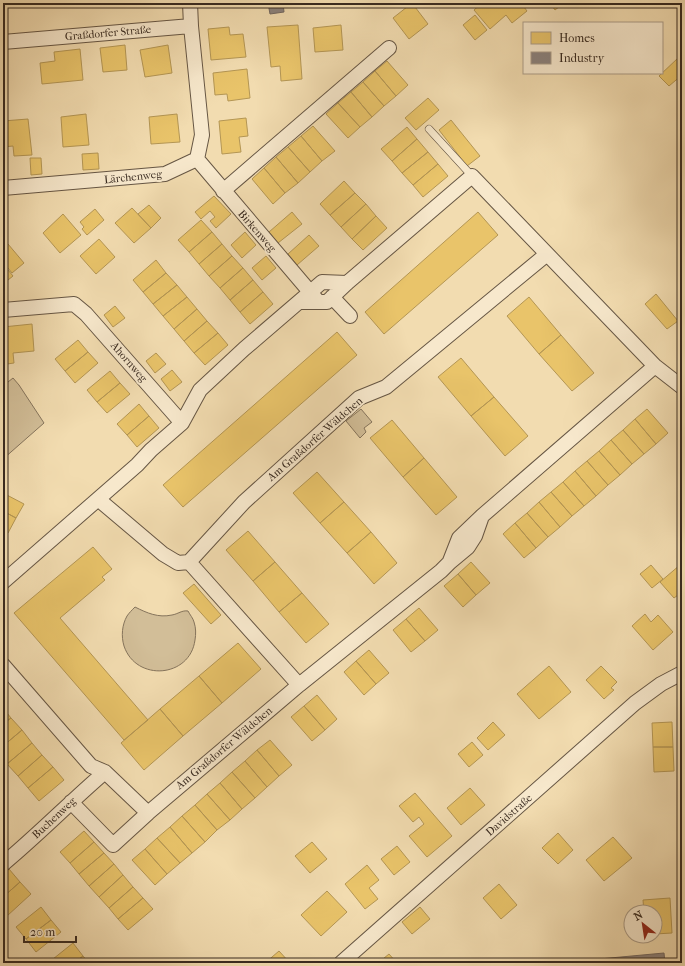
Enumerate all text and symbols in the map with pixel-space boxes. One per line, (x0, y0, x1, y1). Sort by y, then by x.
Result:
legend (523, 22, 663, 74)
street label: Graßdorfer Straße (64, 23, 152, 43)
text: Homes (559, 31, 595, 45)
text: Industry (559, 51, 605, 65)
street label: Lärchenweg (103, 167, 163, 187)
street label: Birkenweg (235, 207, 279, 255)
street label: Ahornweg (107, 339, 150, 385)
street label: Am Graßdorfer Wäldchen (264, 394, 366, 485)
street label: Am Graßdorfer Wäldchen (172, 703, 275, 793)
street label: Davidstraße (483, 791, 535, 839)
street label: Buchenweg (29, 794, 79, 842)
north arrow (623, 904, 663, 944)
text: N (631, 908, 646, 923)
scale bar (24, 918, 76, 944)
text: 20 m (30, 925, 55, 939)

